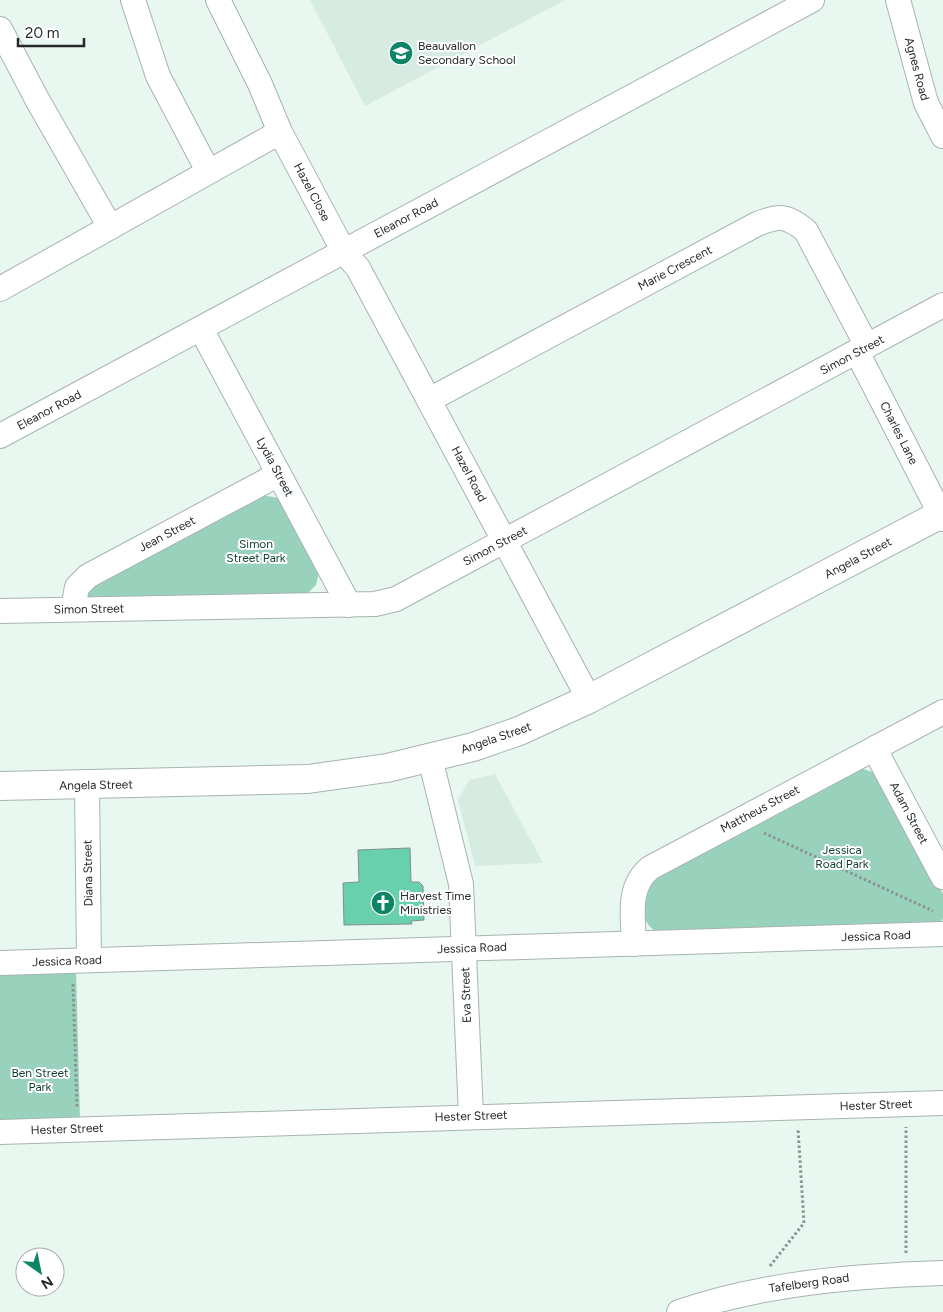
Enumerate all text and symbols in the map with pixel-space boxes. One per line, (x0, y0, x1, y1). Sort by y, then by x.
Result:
scale bar (18, 15, 84, 47)
text: 20 m (25, 24, 59, 42)
street label: Agnes Road (902, 36, 932, 102)
place label: Beauvallon Secondary School (418, 39, 516, 67)
school or university icon: Beauvallon Secondary School (388, 40, 414, 66)
street label: Hazel Close (291, 161, 333, 224)
street label: Eleanor Road (371, 195, 441, 241)
street label: Marie Crescent (636, 242, 715, 293)
street label: Simon Street (818, 332, 887, 378)
street label: Eleanor Road (14, 387, 84, 433)
street label: Charles Lane (877, 399, 921, 467)
street label: Lydia Street (254, 435, 297, 499)
street label: Hazel Road (449, 444, 489, 504)
street label: Jean Street (136, 513, 198, 555)
street label: Simon Street (461, 523, 530, 569)
street label: Angela Street (822, 534, 894, 581)
park label: Simon Street Park (226, 537, 286, 565)
street label: Simon Street (54, 601, 125, 617)
street label: Angela Street (459, 719, 534, 757)
street label: Angela Street (59, 777, 133, 793)
street label: Adam Street (887, 780, 931, 847)
street label: Mattheus Street (718, 782, 802, 836)
street label: Diana Street (80, 839, 96, 906)
park label: Jessica Road Park (815, 843, 869, 871)
place label: Harvest Time Ministries (400, 889, 472, 917)
church icon: Harvest Time Ministries (370, 890, 396, 916)
street label: Jessica Road (841, 928, 911, 944)
street label: Jessica Road (437, 940, 507, 956)
street label: Jessica Road (32, 953, 102, 969)
street label: Eva Street (458, 966, 474, 1023)
park label: Ben Street Park (11, 1066, 69, 1094)
street label: Hester Street (839, 1097, 913, 1113)
street label: Hester Street (434, 1108, 508, 1124)
street label: Hester Street (30, 1121, 104, 1137)
north arrow (15, 1247, 65, 1297)
street label: Tafelberg Road (768, 1270, 850, 1296)
text: N (38, 1272, 56, 1293)

